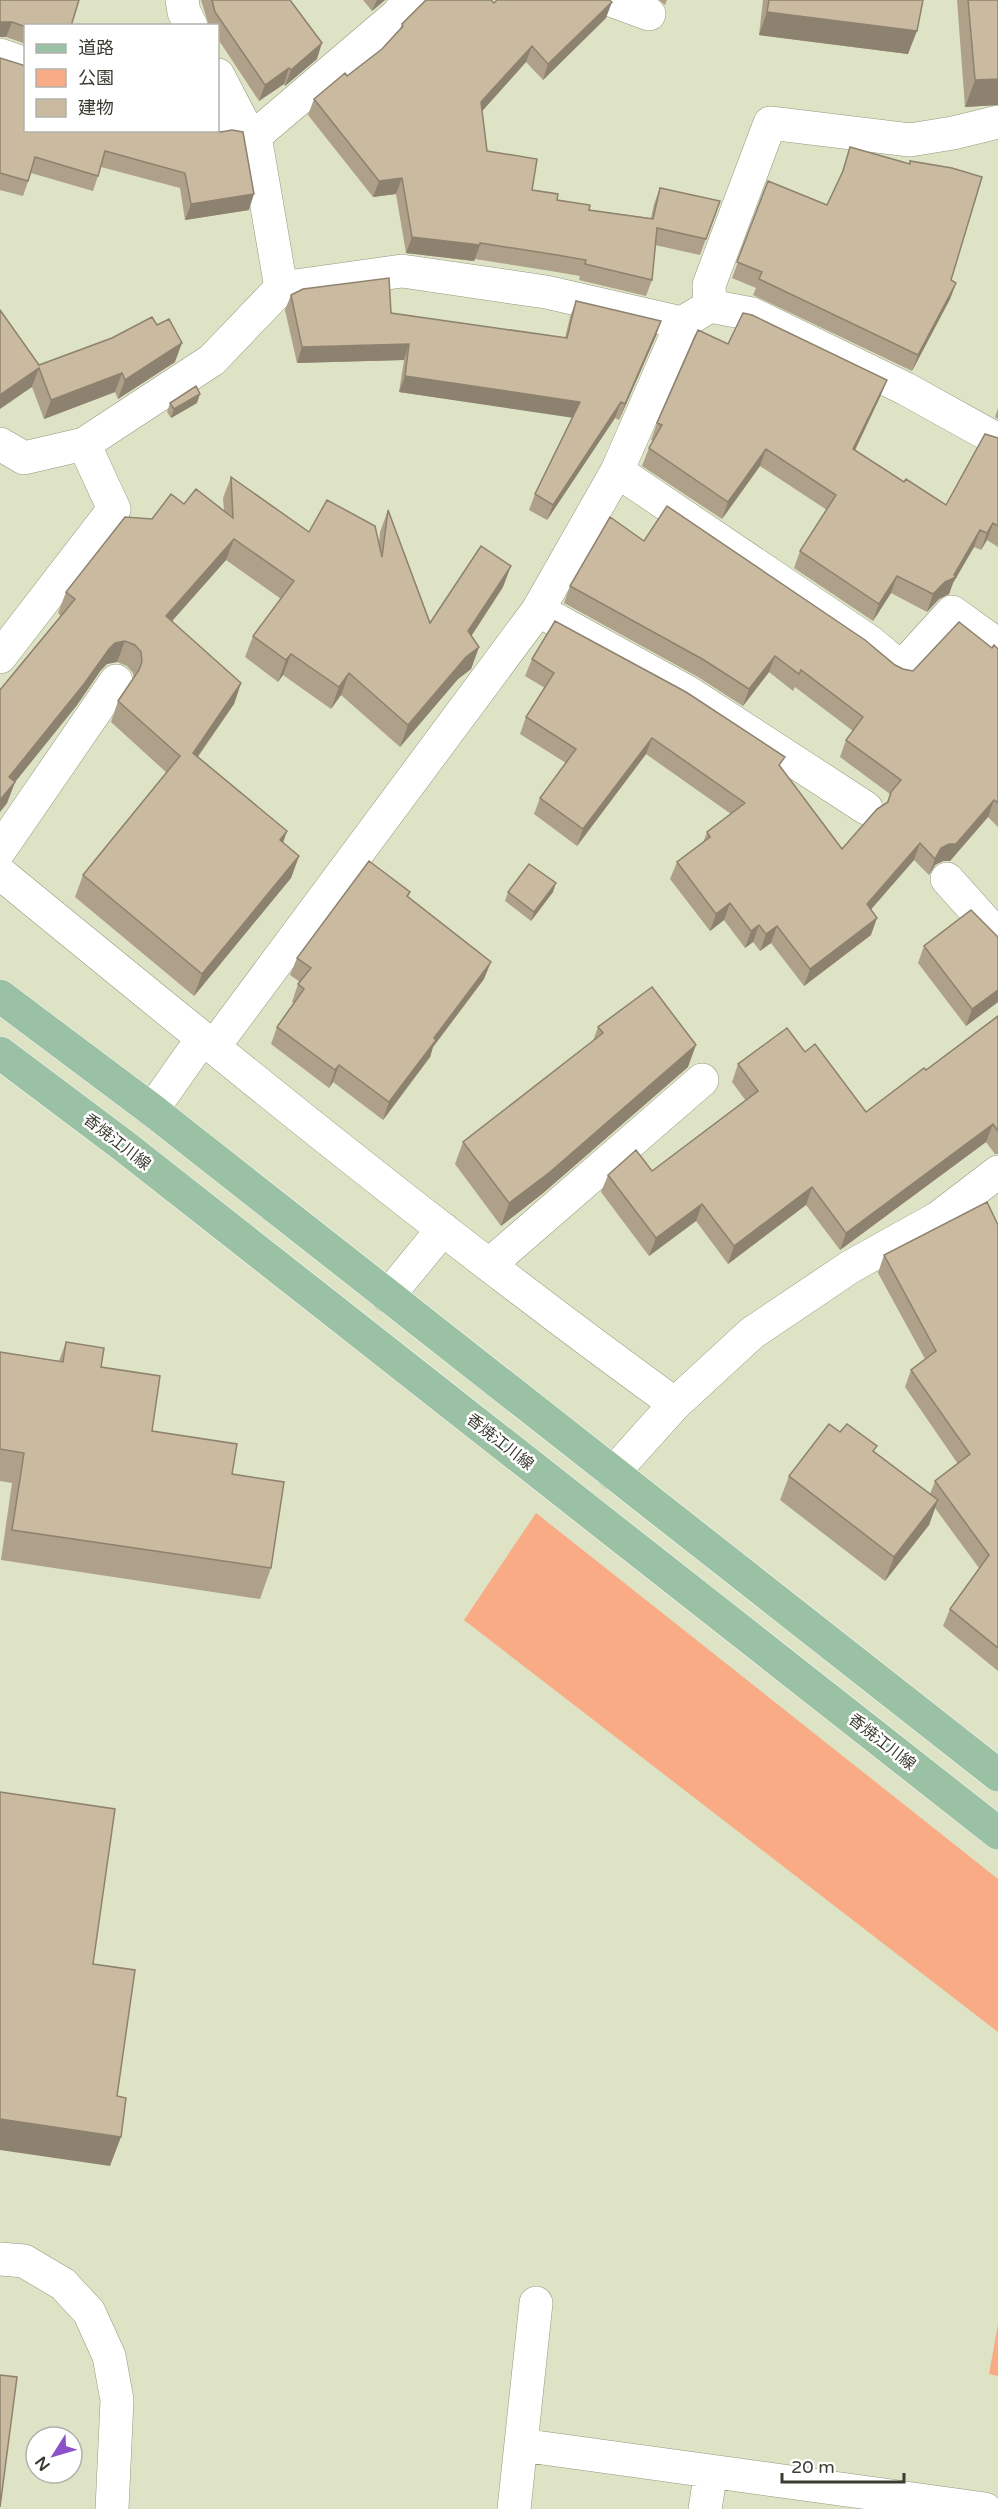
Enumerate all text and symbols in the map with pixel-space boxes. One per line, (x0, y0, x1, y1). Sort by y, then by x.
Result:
legend (24, 24, 219, 132)
text: 道路 (78, 37, 114, 59)
text: 公園 (78, 67, 114, 89)
text: 建物 (78, 97, 114, 119)
street label: 香焼江川線 (79, 1109, 155, 1175)
street label: 香焼江川線 (462, 1409, 538, 1475)
street label: 香焼江川線 (844, 1709, 920, 1775)
north arrow (24, 2425, 84, 2485)
scale bar (782, 2446, 904, 2484)
text: N (31, 2452, 55, 2475)
text: 20 m (791, 2456, 835, 2478)

